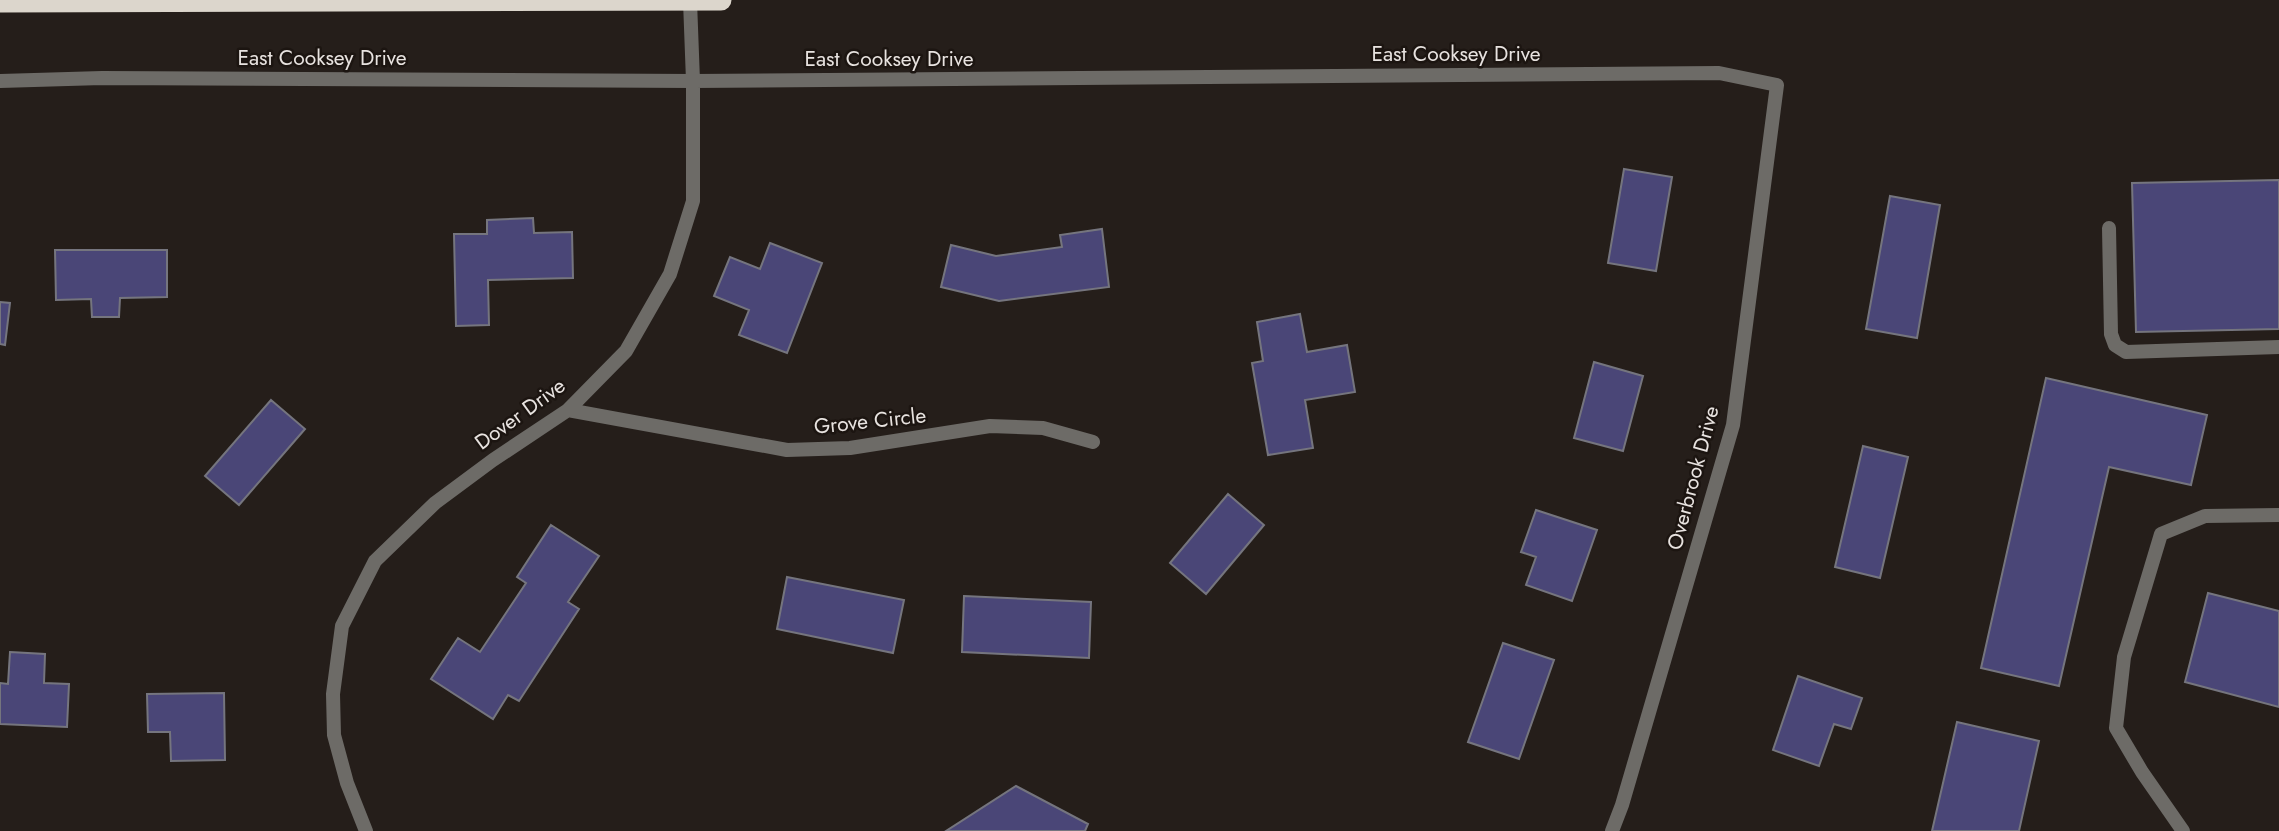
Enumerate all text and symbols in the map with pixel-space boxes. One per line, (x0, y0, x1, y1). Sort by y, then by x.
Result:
street label: East Cooksey Drive (1371, 39, 1541, 69)
street label: East Cooksey Drive (237, 43, 407, 73)
street label: East Cooksey Drive (804, 44, 974, 74)
street label: Dover Drive (469, 371, 572, 457)
street label: Grove Circle (812, 400, 928, 442)
street label: Overbrook Drive (1659, 403, 1727, 553)

